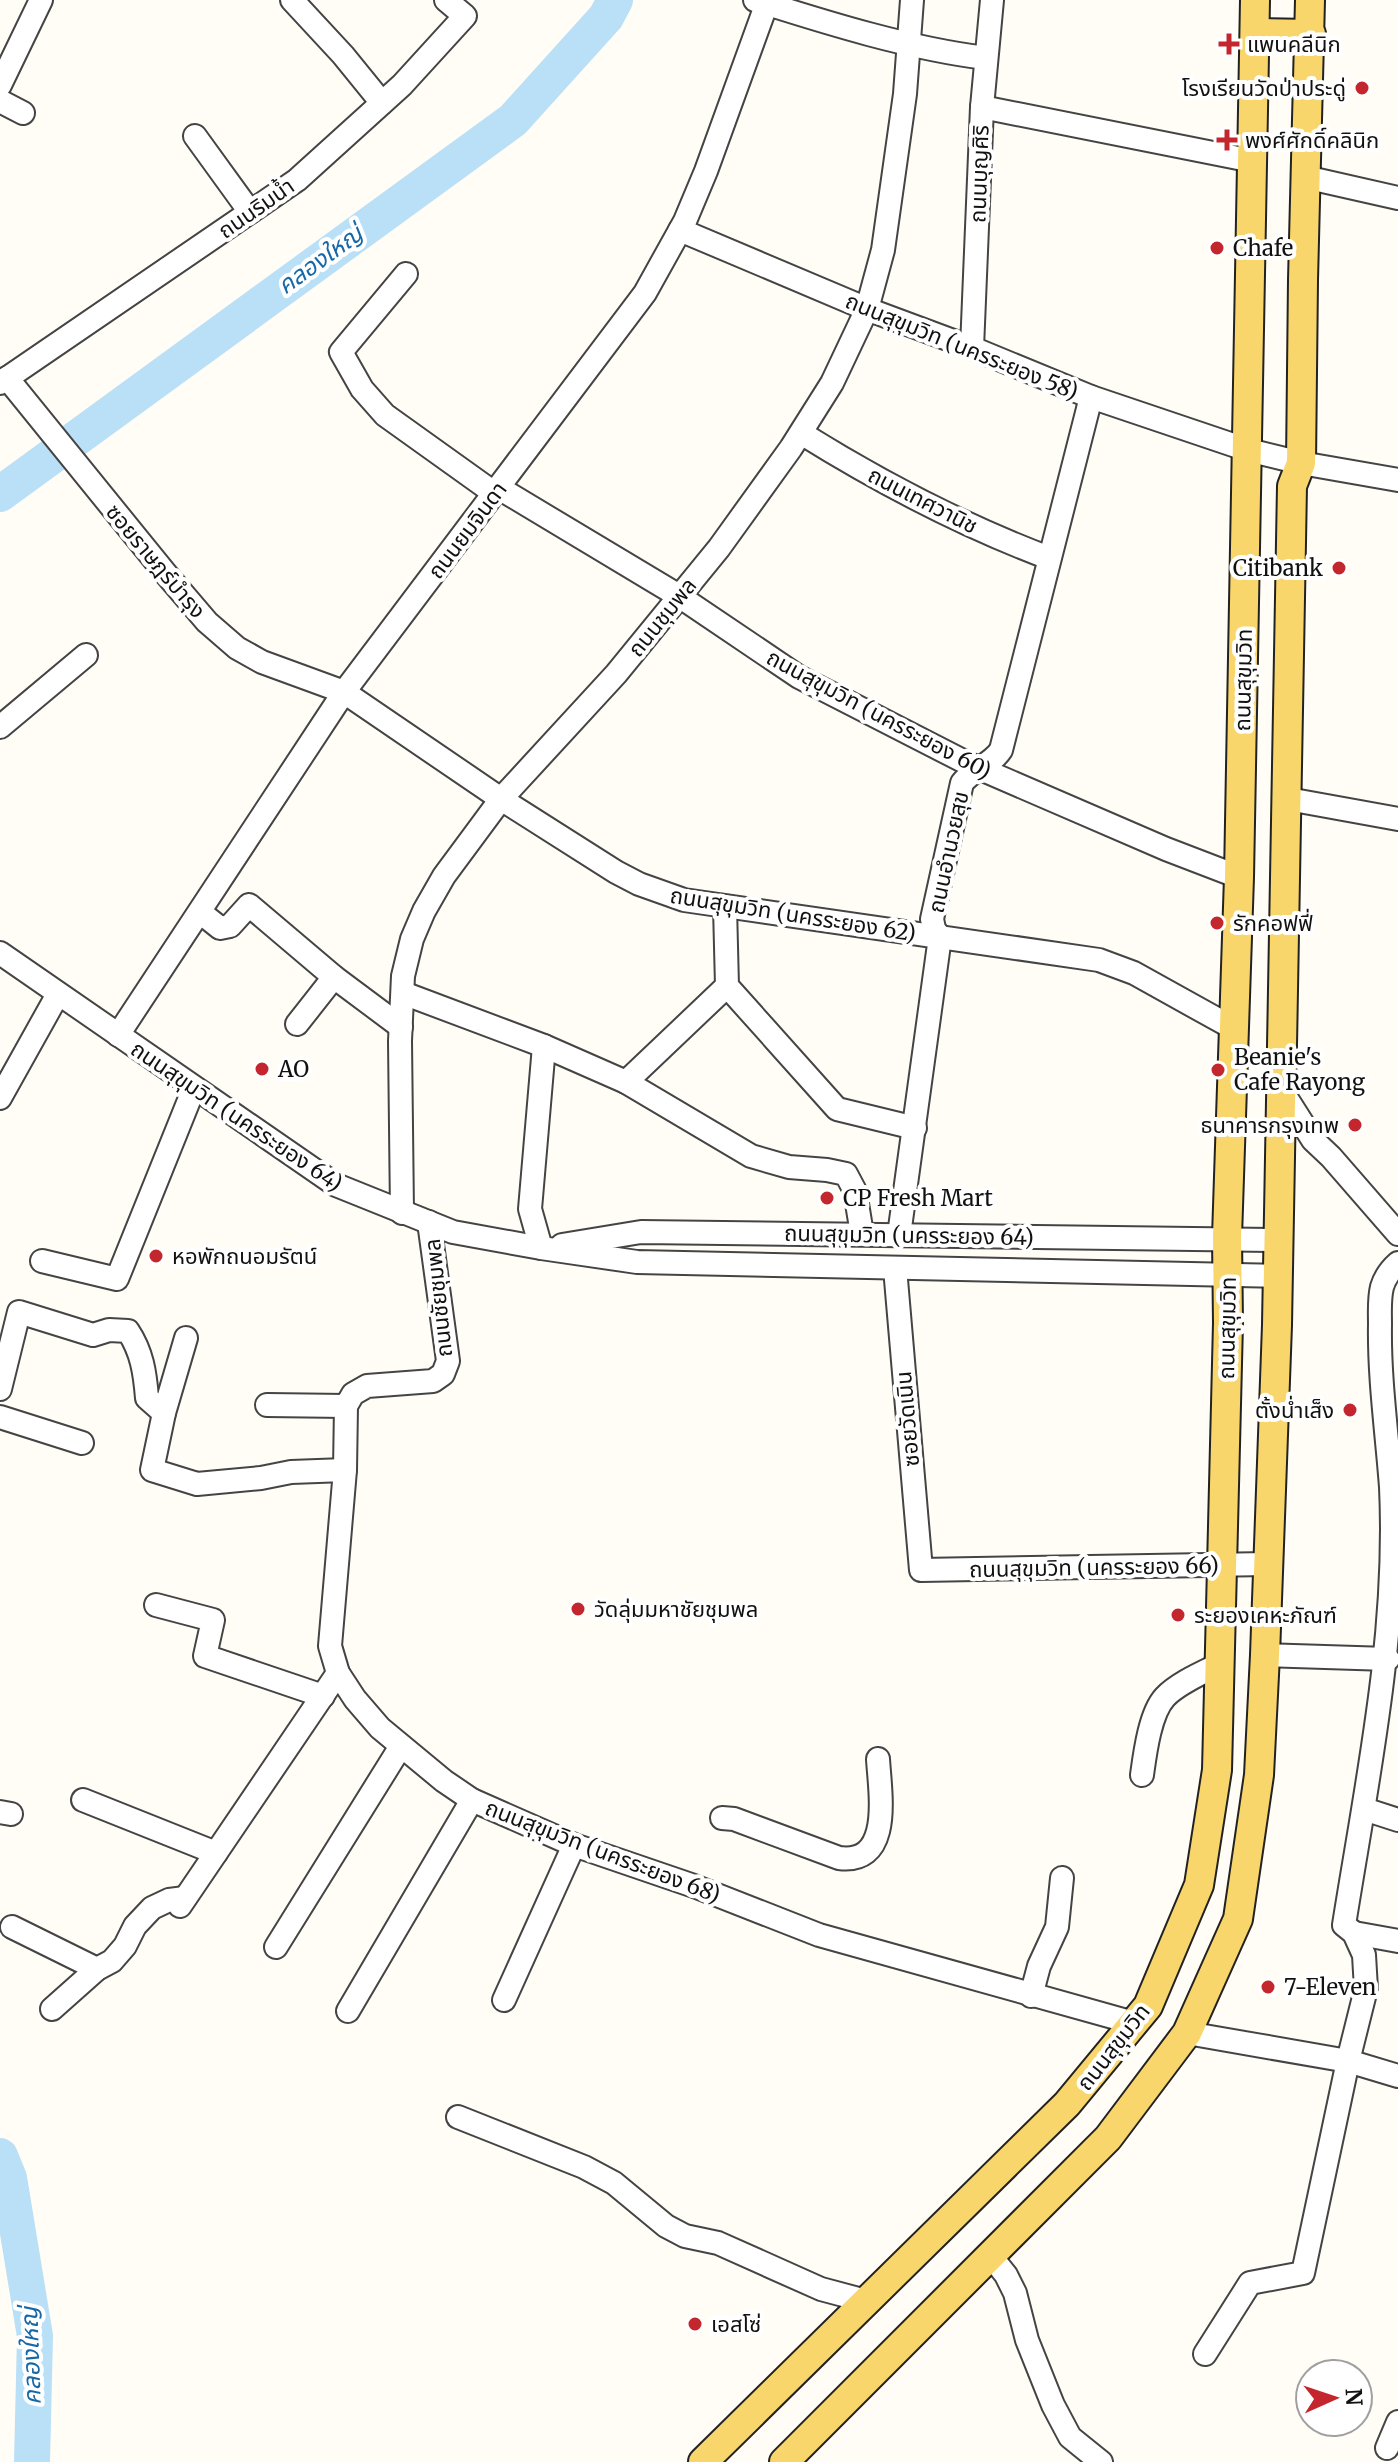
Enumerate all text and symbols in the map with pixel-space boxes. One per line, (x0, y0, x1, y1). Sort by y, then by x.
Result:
place label: แพนคลีนิก (1247, 30, 1341, 58)
marker: แพนคลีนิก (1218, 33, 1240, 55)
place label: โรงเรียนวัดป่าประดู่ (1182, 74, 1346, 102)
marker: โรงเรียนวัดป่าประดู่ (1353, 79, 1371, 97)
street label: ถนนบุญศิริ (963, 124, 995, 223)
place label: พงศ์ศักดิ์คลินิก (1245, 126, 1379, 154)
marker: พงศ์ศักดิ์คลินิก (1216, 129, 1238, 151)
street label: ถนนริมน้ำ (212, 171, 300, 244)
water label: คลองใหญ่ (271, 217, 371, 301)
place label: Chafe (1233, 234, 1293, 262)
marker: Chafe (1208, 239, 1226, 257)
street label: ถนนสุขุมวิท (นครระยอง 58) (841, 286, 1083, 406)
street label: ถนนเทศวานิช (864, 460, 982, 540)
street label: ถนนยมจินดา (421, 476, 513, 584)
street label: ซอยราษฎร์บำรุง (100, 498, 212, 624)
place label: Citibank (1233, 554, 1323, 582)
marker: Citibank (1330, 559, 1348, 577)
street label: ถนนชุมพล (622, 572, 702, 662)
street label: ถนนสุขุมวิท (1228, 628, 1258, 732)
street label: ถนนสุขุมวิท (นครระยอง 60) (762, 643, 996, 785)
street label: ถนนอำนวยสุข (921, 789, 975, 915)
street label: ถนนสุขุมวิท (นครระยอง 62) (668, 881, 918, 947)
place label: รักคอฟฟี่ (1233, 908, 1313, 937)
marker: รักคอฟฟี่ (1208, 914, 1226, 932)
street label: ถนนสุขุมวิท (นครระยอง 64) (126, 1035, 348, 1197)
place label: Beanie's Cafe Rayong (1234, 1043, 1365, 1096)
place label: AO (277, 1055, 309, 1083)
marker: AO (253, 1060, 271, 1078)
marker: Beanie's Cafe Rayong (1209, 1061, 1227, 1079)
place label: ธนาคารกรุงเทพ (1201, 1111, 1339, 1139)
marker: ธนาคารกรุงเทพ (1346, 1116, 1364, 1134)
place label: CP Fresh Mart (843, 1184, 993, 1212)
marker: CP Fresh Mart (818, 1189, 836, 1207)
street label: ถนนสุขุมวิท (นครระยอง 64) (784, 1219, 1034, 1251)
street label: ถนนชัยชุมพล (418, 1237, 458, 1359)
place label: หอพักถนอมรัตน์ (172, 1242, 317, 1270)
marker: หอพักถนอมรัตน์ (147, 1247, 165, 1265)
street label: ถนนสุขุมวิท (1212, 1276, 1242, 1380)
street label: ซอยวัดเนิน (889, 1370, 925, 1468)
place label: ตั้งน่ำเส็ง (1255, 1395, 1334, 1424)
marker: ตั้งน่ำเส็ง (1341, 1401, 1359, 1419)
street label: ถนนสุขุมวิท (นครระยอง 66) (969, 1551, 1219, 1583)
place label: วัดลุ่มมหาชัยชุมพล (594, 1595, 758, 1623)
marker: วัดลุ่มมหาชัยชุมพล (569, 1600, 587, 1618)
place label: ระยองเคหะภัณฑ์ (1194, 1601, 1337, 1629)
marker: ระยองเคหะภัณฑ์ (1169, 1606, 1187, 1624)
street label: ถนนสุขุมวิท (นครระยอง 68) (481, 1793, 725, 1909)
place label: 7-Eleven (1284, 1973, 1377, 2001)
marker: 7-Eleven (1259, 1978, 1277, 1996)
street label: ถนนสุขุมวิท (1070, 1998, 1156, 2096)
water label: คลองใหญ่ (13, 2304, 48, 2406)
place label: เอสโซ่ (711, 2310, 761, 2338)
marker: เอสโซ่ (686, 2315, 704, 2333)
north arrow (1294, 2358, 1374, 2438)
text: N (1340, 2388, 1368, 2407)

